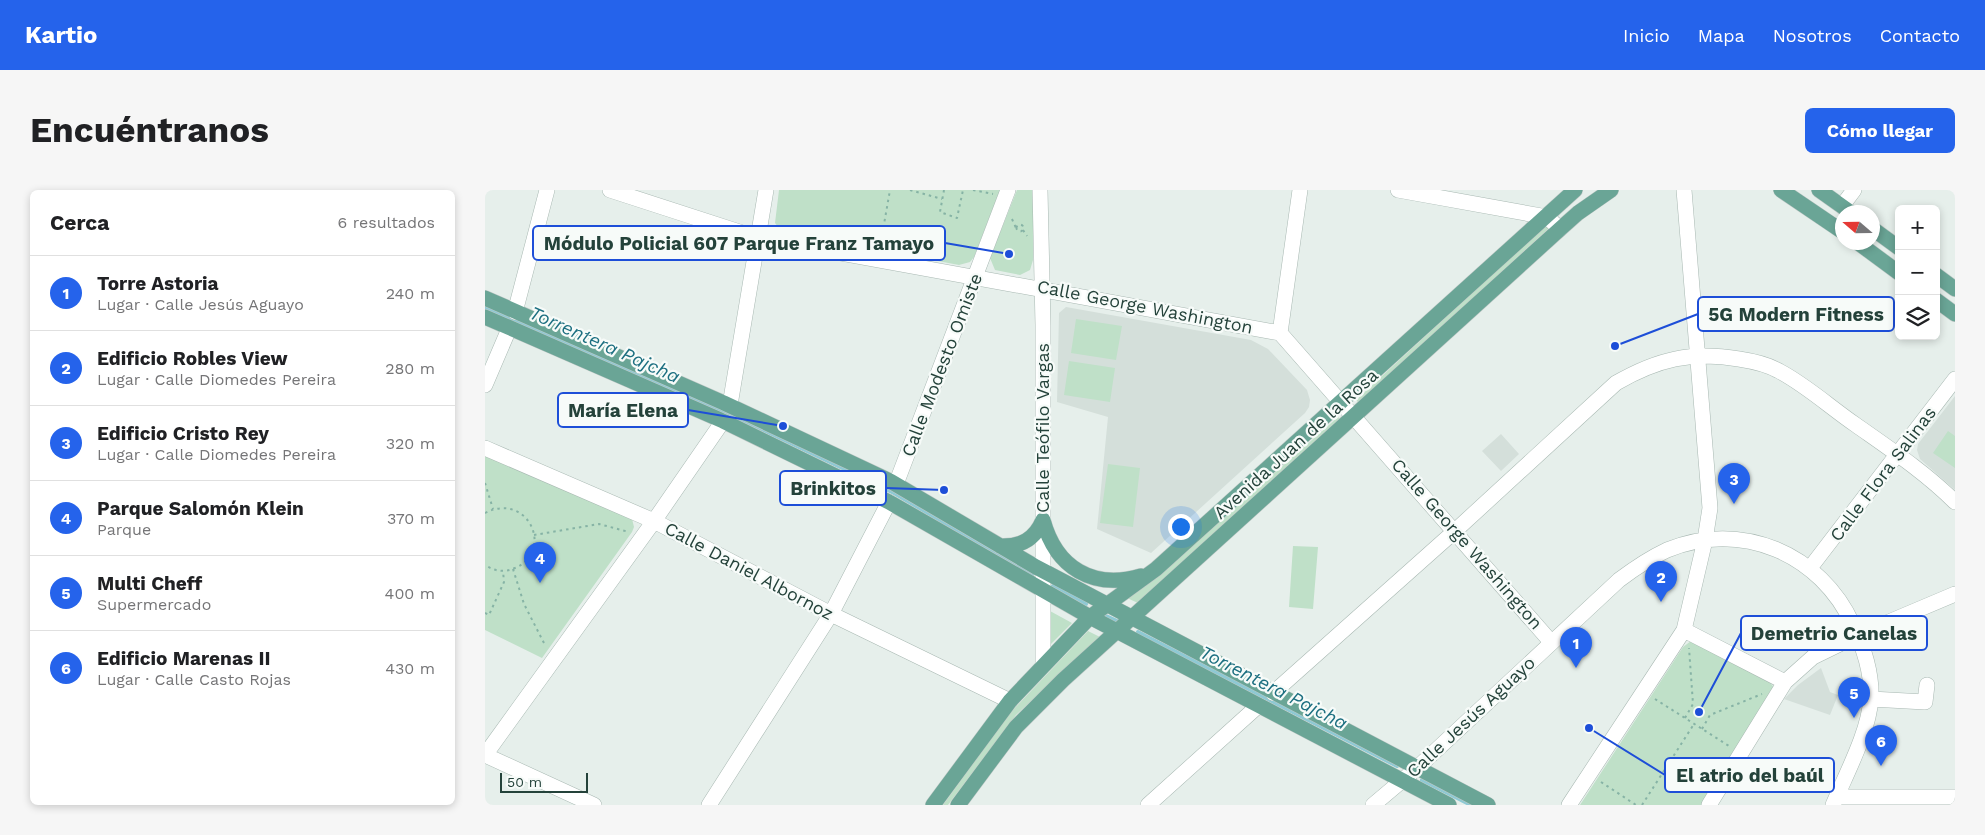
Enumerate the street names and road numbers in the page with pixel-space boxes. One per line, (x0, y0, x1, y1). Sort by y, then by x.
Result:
street label: Calle Modesto Omiste (897, 270, 986, 459)
street label: Calle George Washington (1035, 275, 1255, 338)
street label: Calle Teófilo Vargas (1032, 343, 1053, 513)
street label: Avenida Juan de la Rosa (1209, 364, 1382, 523)
street label: Calle Flora Salinas (1825, 402, 1940, 545)
street label: Calle George Washington (1388, 454, 1547, 633)
street label: Calle Daniel Albornoz (661, 517, 837, 624)
street label: Calle Jesús Aguayo (1402, 652, 1539, 782)

